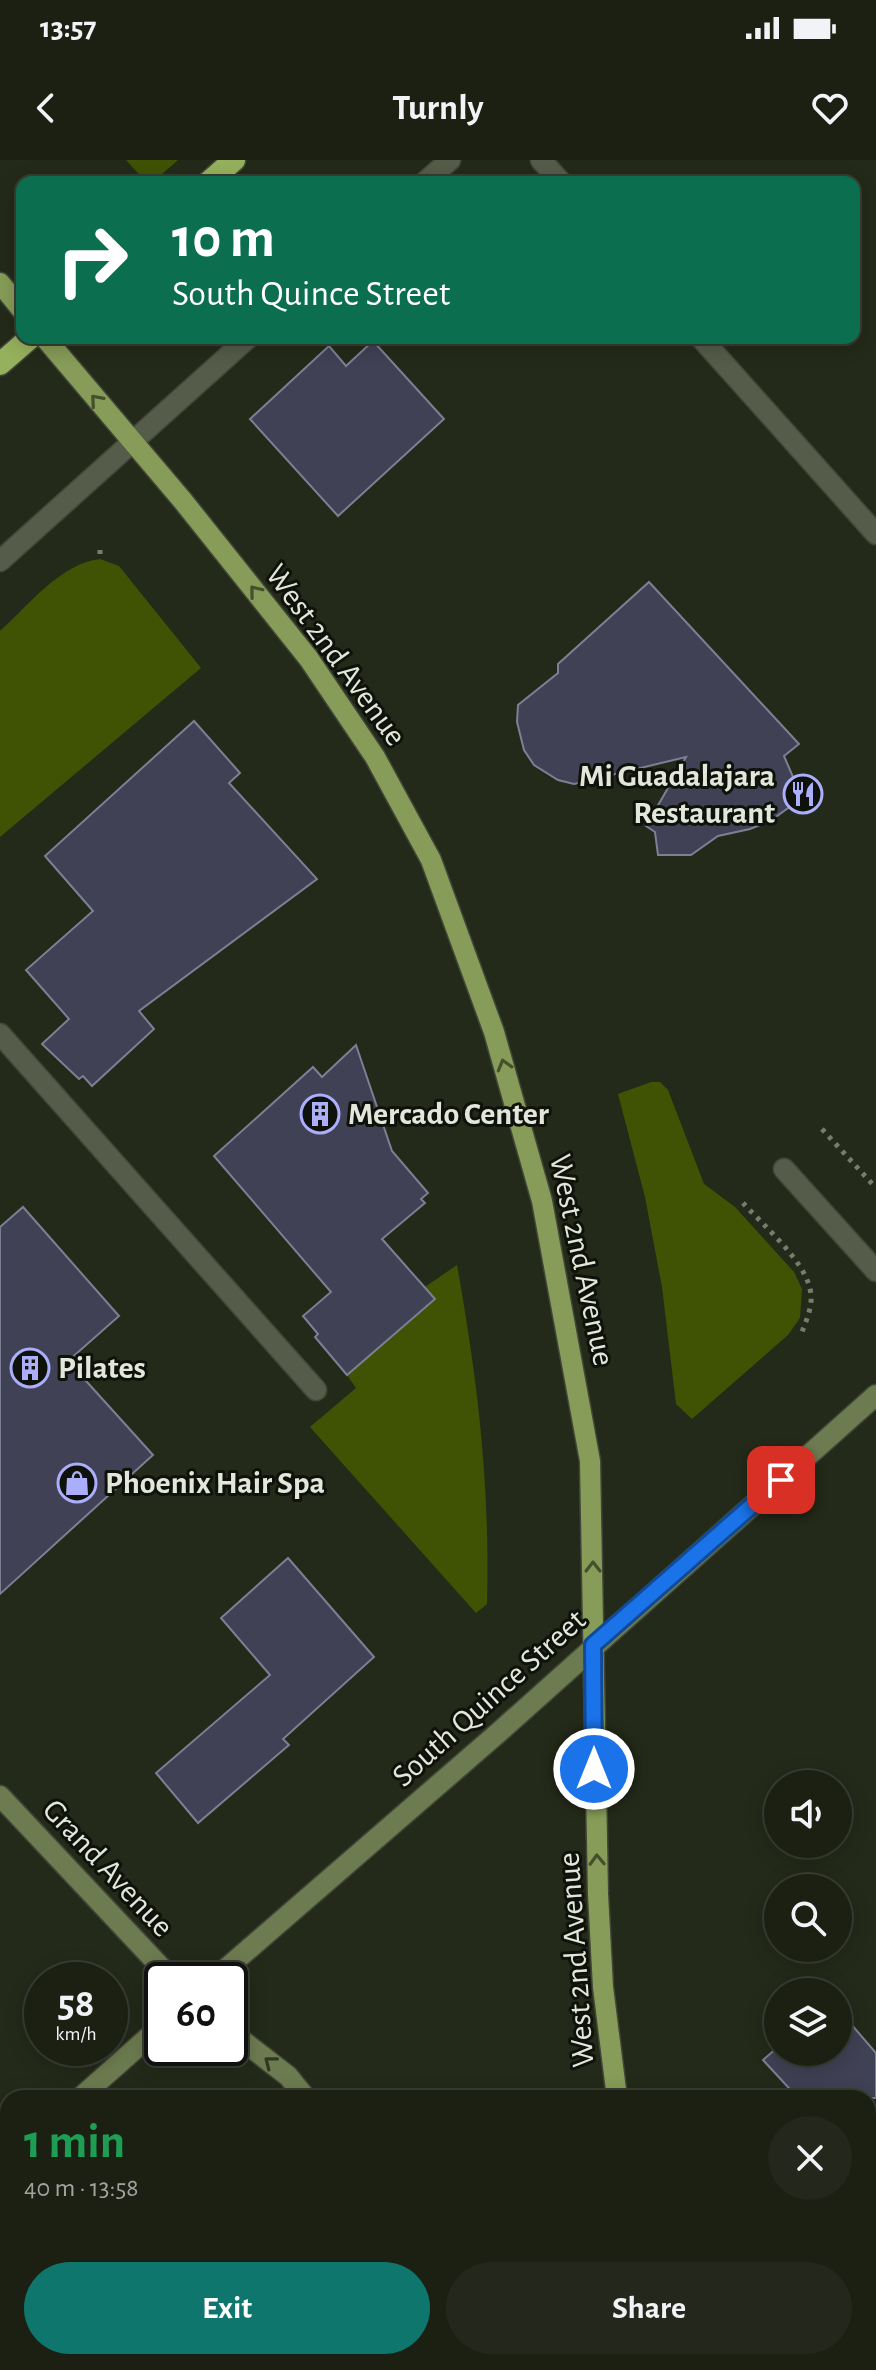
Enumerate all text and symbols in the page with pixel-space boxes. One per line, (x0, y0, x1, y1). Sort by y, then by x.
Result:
text: 13:57 (40, 13, 97, 43)
icon: back (24, 86, 68, 130)
icon: heart (808, 86, 852, 130)
text: Turnly (392, 90, 484, 126)
icon: right (40, 208, 144, 312)
text: 10 m (172, 211, 275, 267)
text: South Quince Street (172, 276, 450, 312)
one-way arrow (91, 394, 105, 409)
street label: West 2nd Avenue (260, 558, 412, 752)
one-way arrow (251, 585, 265, 600)
place label: Mi Guadalajara Restaurant (579, 760, 775, 829)
restaurant icon: Mi Guadalajara Restaurant (782, 773, 824, 815)
one-way arrow (497, 1059, 513, 1073)
building icon: Mercado Center (299, 1093, 341, 1135)
place label: Mercado Center (348, 1098, 549, 1130)
street label: West 2nd Avenue (544, 1151, 620, 1369)
building icon: Pilates (9, 1347, 51, 1389)
place label: Pilates (58, 1352, 146, 1384)
pin (747, 1446, 815, 1514)
icon: arrive (759, 1458, 803, 1502)
shop icon: Phoenix Hair Spa (56, 1462, 98, 1504)
place label: Phoenix Hair Spa (105, 1467, 325, 1499)
one-way arrow (584, 1560, 602, 1573)
street label: South Quince Street (386, 1603, 592, 1793)
position arrow (552, 1727, 636, 1811)
map controls (764, 1770, 852, 2066)
button: sound (764, 1770, 852, 1858)
street label: Grand Avenue (37, 1793, 179, 1943)
street label: West 2nd Avenue (553, 1851, 599, 2069)
one-way arrow (589, 1853, 606, 1866)
button: search (764, 1874, 852, 1962)
speed limit sign: 60 (144, 1962, 248, 2066)
button: layers (764, 1978, 852, 2066)
text: 58 (57, 1984, 94, 2024)
text: km/h (55, 2024, 97, 2044)
one-way arrow (264, 2058, 279, 2072)
button: close (768, 2116, 852, 2200)
text: 1 min (24, 2119, 125, 2167)
text: 40 m · 13:58 (24, 2175, 139, 2201)
button: Exit (24, 2262, 430, 2354)
button: Share (446, 2262, 852, 2354)

